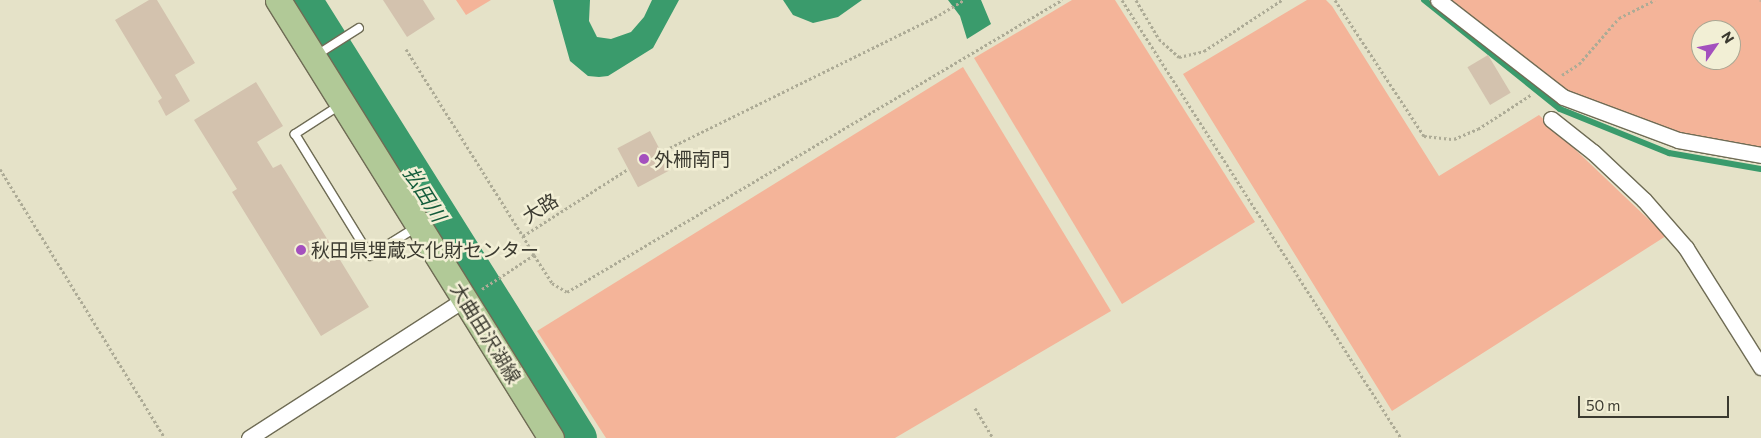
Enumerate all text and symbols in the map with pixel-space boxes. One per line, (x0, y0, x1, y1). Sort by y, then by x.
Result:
north arrow (1691, 20, 1741, 70)
text: N (1718, 28, 1738, 46)
place label: 外柵南門 (654, 148, 730, 170)
marker: 外柵南門 (638, 153, 650, 165)
water label: 払田川 (399, 162, 451, 226)
street label: 大路 (518, 188, 562, 228)
place label: 秋田県埋蔵文化財センター (311, 239, 539, 261)
marker: 秋田県埋蔵文化財センター (295, 244, 307, 256)
street label: 大曲田沢湖線 (446, 279, 526, 387)
scale bar (1581, 386, 1732, 418)
text: 50 m (1586, 396, 1620, 414)

